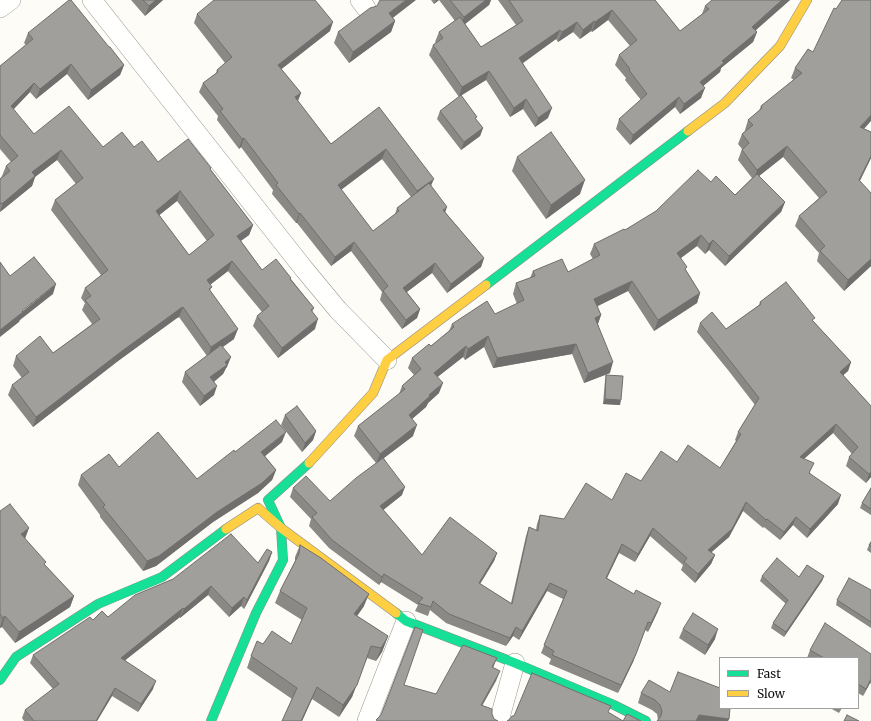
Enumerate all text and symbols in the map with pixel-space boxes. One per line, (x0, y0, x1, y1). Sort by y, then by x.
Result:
legend (719, 657, 859, 709)
text: Fast (757, 666, 781, 681)
text: Slow (757, 686, 785, 701)

